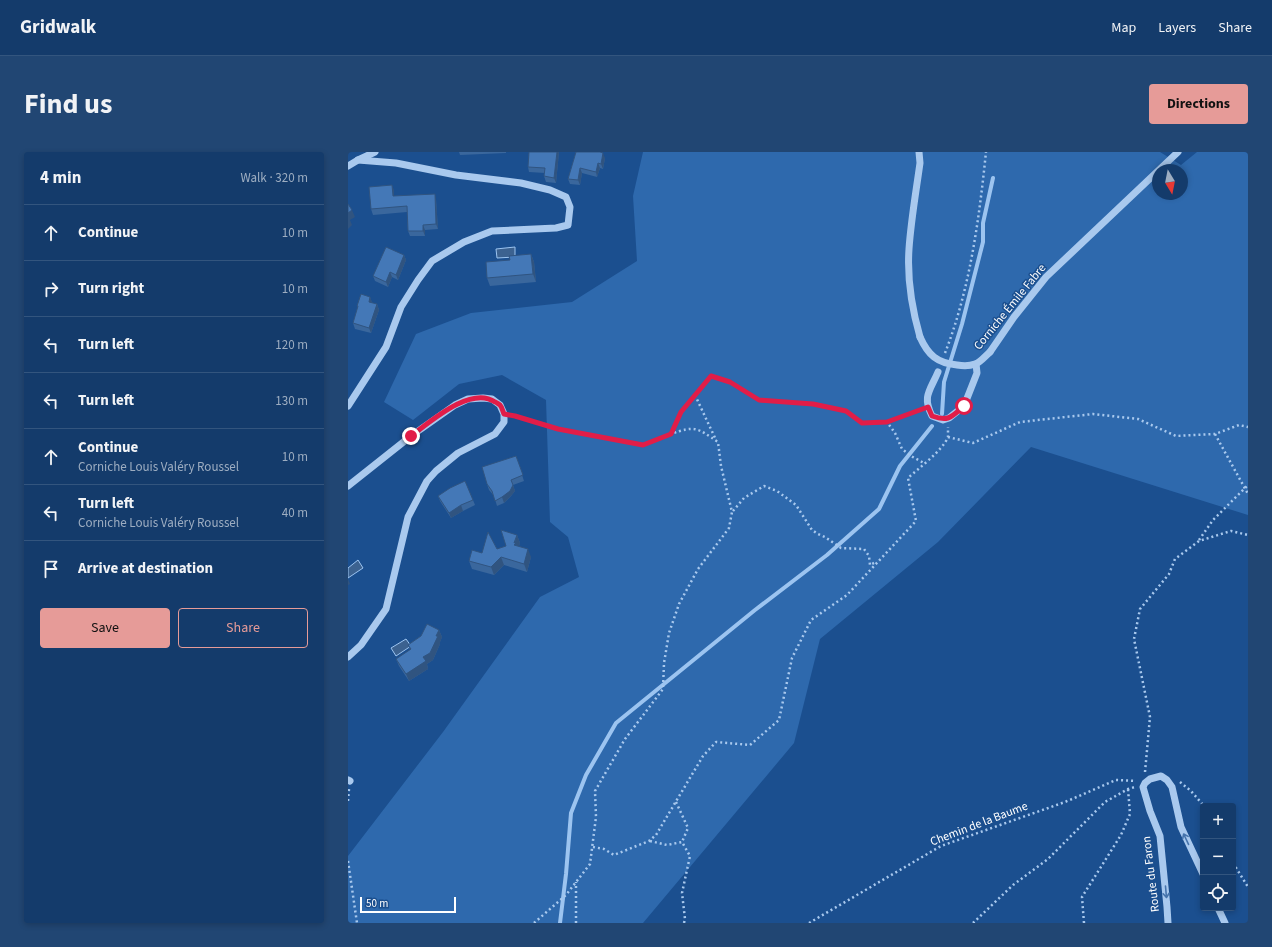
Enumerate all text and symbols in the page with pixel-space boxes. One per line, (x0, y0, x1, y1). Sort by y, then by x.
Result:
text: Gridwalk (20, 14, 96, 41)
text: Map (1111, 18, 1136, 38)
text: Layers (1158, 18, 1196, 38)
text: Share (1218, 18, 1252, 38)
text: Find us (24, 84, 112, 124)
button: Directions (1149, 84, 1248, 124)
north arrow (1152, 164, 1188, 200)
text: 4 min (40, 166, 81, 190)
text: Walk · 320 m (240, 169, 308, 187)
icon: ahead (40, 222, 62, 244)
text: Continue (78, 222, 138, 243)
text: 10 m (282, 224, 308, 242)
street label: Corniche Émile Fabre (970, 260, 1050, 354)
icon: right (40, 278, 62, 300)
text: Turn right (78, 278, 144, 299)
text: 10 m (282, 280, 308, 298)
icon: left (40, 334, 62, 356)
text: Turn left (78, 334, 134, 355)
text: 120 m (275, 336, 308, 354)
icon: left (40, 390, 62, 412)
text: Turn left (78, 390, 134, 411)
text: 130 m (275, 392, 308, 410)
route start (955, 397, 973, 415)
route end (402, 427, 420, 445)
text: Continue (78, 437, 138, 458)
icon: ahead (40, 446, 62, 468)
text: 10 m (282, 448, 308, 466)
text: Corniche Louis Valéry Roussel (78, 458, 239, 476)
text: Turn left (78, 493, 134, 514)
icon: left (40, 502, 62, 524)
text: 40 m (282, 504, 308, 522)
text: Corniche Louis Valéry Roussel (78, 514, 239, 532)
icon: arrive (40, 558, 62, 580)
text: Arrive at destination (78, 558, 213, 579)
button: Save (40, 608, 170, 648)
button: Share (178, 608, 308, 648)
street label: Chemin de la Baume (928, 798, 1030, 850)
map controls (1200, 803, 1236, 911)
button: + (1200, 803, 1236, 839)
one-way arrow (1182, 833, 1190, 845)
street label: Route du Faron (1138, 835, 1164, 913)
button: − (1200, 839, 1236, 875)
button: locate (1200, 875, 1236, 911)
one-way arrow (1162, 885, 1170, 898)
scale bar (360, 895, 456, 914)
text: 50 m (366, 896, 388, 911)

